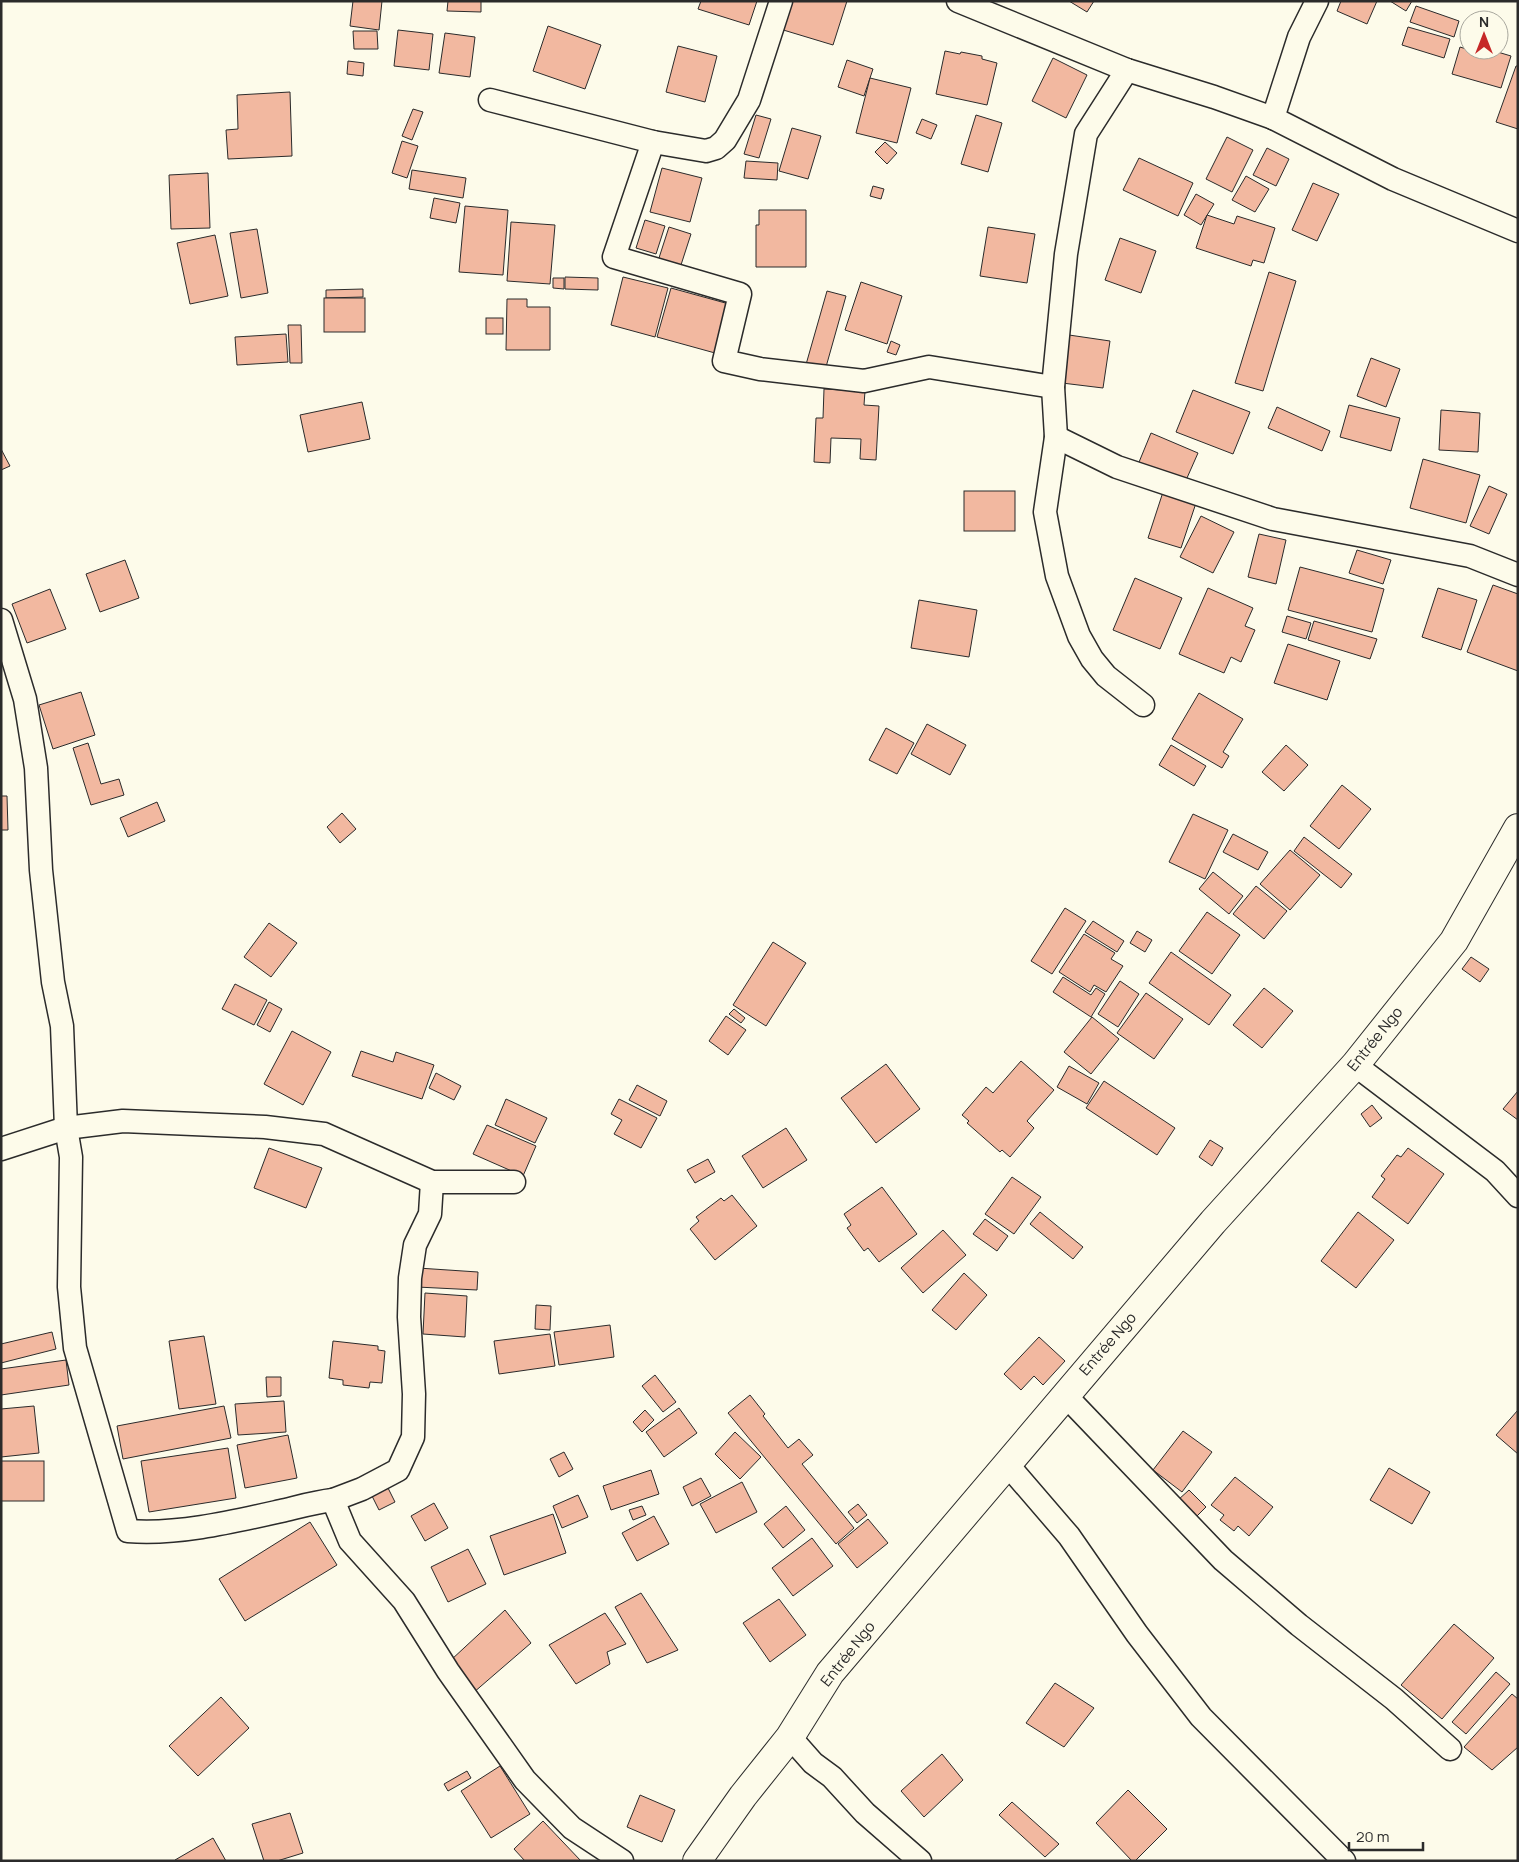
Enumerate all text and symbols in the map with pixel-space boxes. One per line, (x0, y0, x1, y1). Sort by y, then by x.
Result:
north arrow (1459, 10, 1509, 60)
text: N (1479, 12, 1489, 31)
street label: Entrée Ngo (1342, 1002, 1407, 1075)
street label: Entrée Ngo (1074, 1307, 1141, 1380)
street label: Entrée Ngo (815, 1617, 880, 1691)
scale bar (1349, 1820, 1423, 1852)
text: 20 m (1356, 1826, 1389, 1847)

